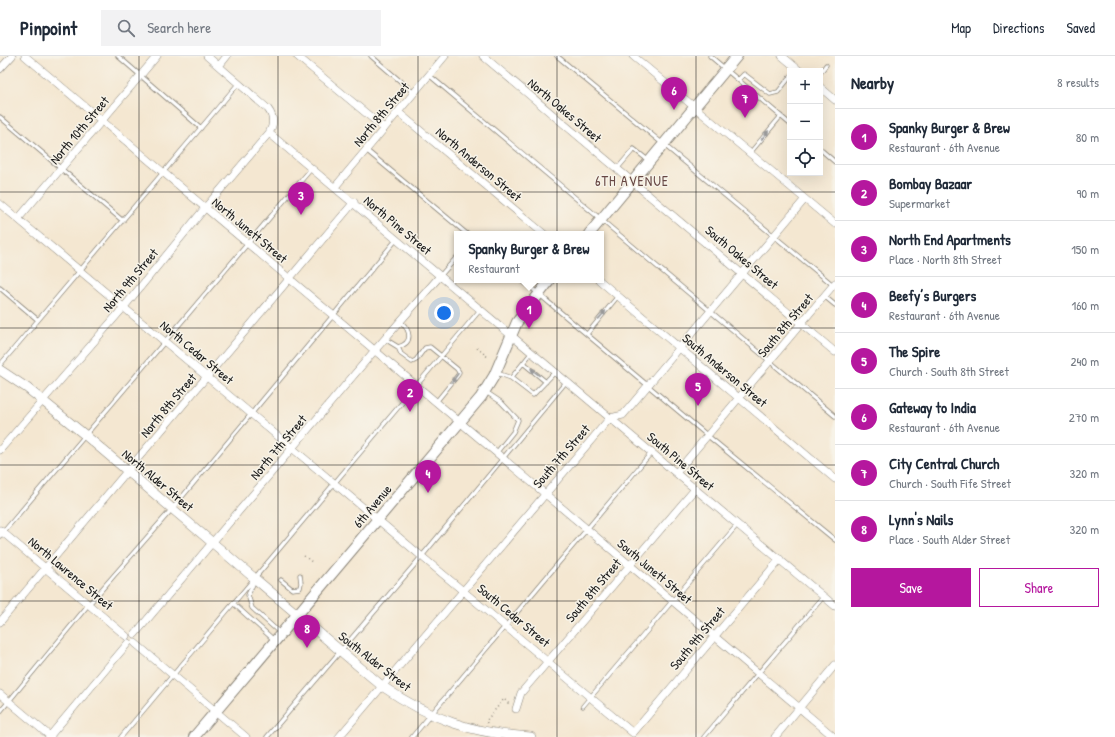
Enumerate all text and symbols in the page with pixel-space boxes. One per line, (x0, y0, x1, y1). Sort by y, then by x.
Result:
search box (101, 10, 381, 46)
text: Pinpoint (20, 15, 77, 41)
icon: search (115, 17, 137, 39)
text: Search here (147, 17, 211, 38)
text: Map (951, 18, 971, 37)
text: Directions (993, 18, 1044, 37)
text: Saved (1066, 18, 1095, 37)
map controls (787, 68, 823, 176)
button: + (787, 68, 823, 104)
text: Nearby (851, 71, 894, 94)
text: 8 results (1057, 73, 1099, 91)
street label: North Oakes Street (524, 74, 606, 147)
pin: 6 (661, 77, 687, 110)
street label: North 8th Street (349, 78, 414, 150)
pin: 7 (732, 85, 758, 118)
street label: North 10th Street (45, 92, 113, 168)
button: − (787, 104, 823, 140)
text: Spanky Burger & Brew (889, 117, 1010, 138)
street label: North Anderson Street (432, 123, 526, 206)
text: 1 (862, 128, 866, 146)
text: 80 m (1076, 128, 1099, 146)
one-way arrow (761, 129, 770, 140)
text: Restaurant · 6th Avenue (889, 138, 1000, 156)
button: locate (787, 140, 823, 176)
district label: 6TH AVENUE (595, 171, 669, 190)
text: Bombay Bazaar (889, 173, 972, 194)
pin: 3 (288, 182, 314, 215)
text: 2 (861, 184, 867, 202)
text: 90 m (1077, 184, 1099, 202)
street label: North Pine Street (360, 191, 436, 259)
street label: North Junett Street (208, 193, 292, 267)
text: Supermarket (889, 194, 950, 212)
street label: South Oakes Street (702, 221, 783, 293)
text: North End Apartments (889, 229, 1011, 250)
popup (454, 231, 604, 283)
text: Spanky Burger & Brew (469, 238, 589, 259)
text: 3 (861, 240, 867, 258)
text: 150 m (1071, 240, 1099, 258)
street label: North 9th Street (98, 244, 162, 316)
text: Place · North 8th Street (889, 250, 1002, 268)
text: Restaurant (469, 259, 520, 277)
text: Beefy’s Burgers (889, 285, 976, 306)
street label: South 8th Street (753, 289, 817, 361)
pin: 1 (516, 296, 542, 329)
text: 4 (862, 296, 866, 314)
text: 160 m (1071, 296, 1099, 314)
your location (434, 303, 454, 323)
text: Restaurant · 6th Avenue (889, 306, 1000, 324)
one-way arrow (598, 309, 606, 320)
street label: North Cedar Street (156, 316, 238, 388)
street label: South Anderson Street (679, 329, 772, 411)
text: The Spire (889, 341, 940, 362)
text: 5 (861, 352, 867, 370)
text: 240 m (1070, 352, 1099, 370)
text: Church · South 8th Street (889, 362, 1009, 380)
one-way arrow (529, 368, 540, 377)
street label: North 8th Street (136, 369, 201, 441)
one-way arrow (451, 372, 459, 383)
pin: 5 (685, 373, 711, 406)
pin: 2 (397, 379, 423, 412)
text: Gateway to India (889, 397, 976, 418)
text: 6 (861, 408, 867, 426)
text: 270 m (1069, 408, 1099, 426)
street label: North 7th Street (245, 410, 311, 483)
text: Restaurant · 6th Avenue (889, 418, 1000, 436)
street label: South 7th Street (528, 420, 594, 492)
street label: South Pine Street (643, 427, 719, 495)
street label: North Alder Street (118, 445, 198, 516)
text: City Central Church (889, 453, 999, 474)
pin: 4 (415, 460, 441, 493)
text: 7 (861, 464, 867, 482)
text: 320 m (1069, 464, 1099, 482)
text: Church · South Fife Street (889, 474, 1011, 492)
street label: 6th Avenue (349, 481, 395, 531)
text: Lynn's Nails (889, 509, 953, 530)
text: 8 (861, 520, 867, 538)
text: 320 m (1069, 520, 1099, 538)
text: Place · South Alder Street (889, 530, 1010, 548)
street label: North Lawrence Street (25, 532, 118, 614)
street label: South Junett Street (614, 534, 697, 608)
street label: South 8th Street (561, 554, 625, 626)
button: Save (851, 568, 971, 607)
button: Share (979, 568, 1099, 607)
street label: South Cedar Street (474, 579, 555, 651)
street label: South 9th Street (665, 602, 729, 673)
pin: 8 (294, 615, 320, 648)
street label: South Alder Street (335, 627, 415, 695)

